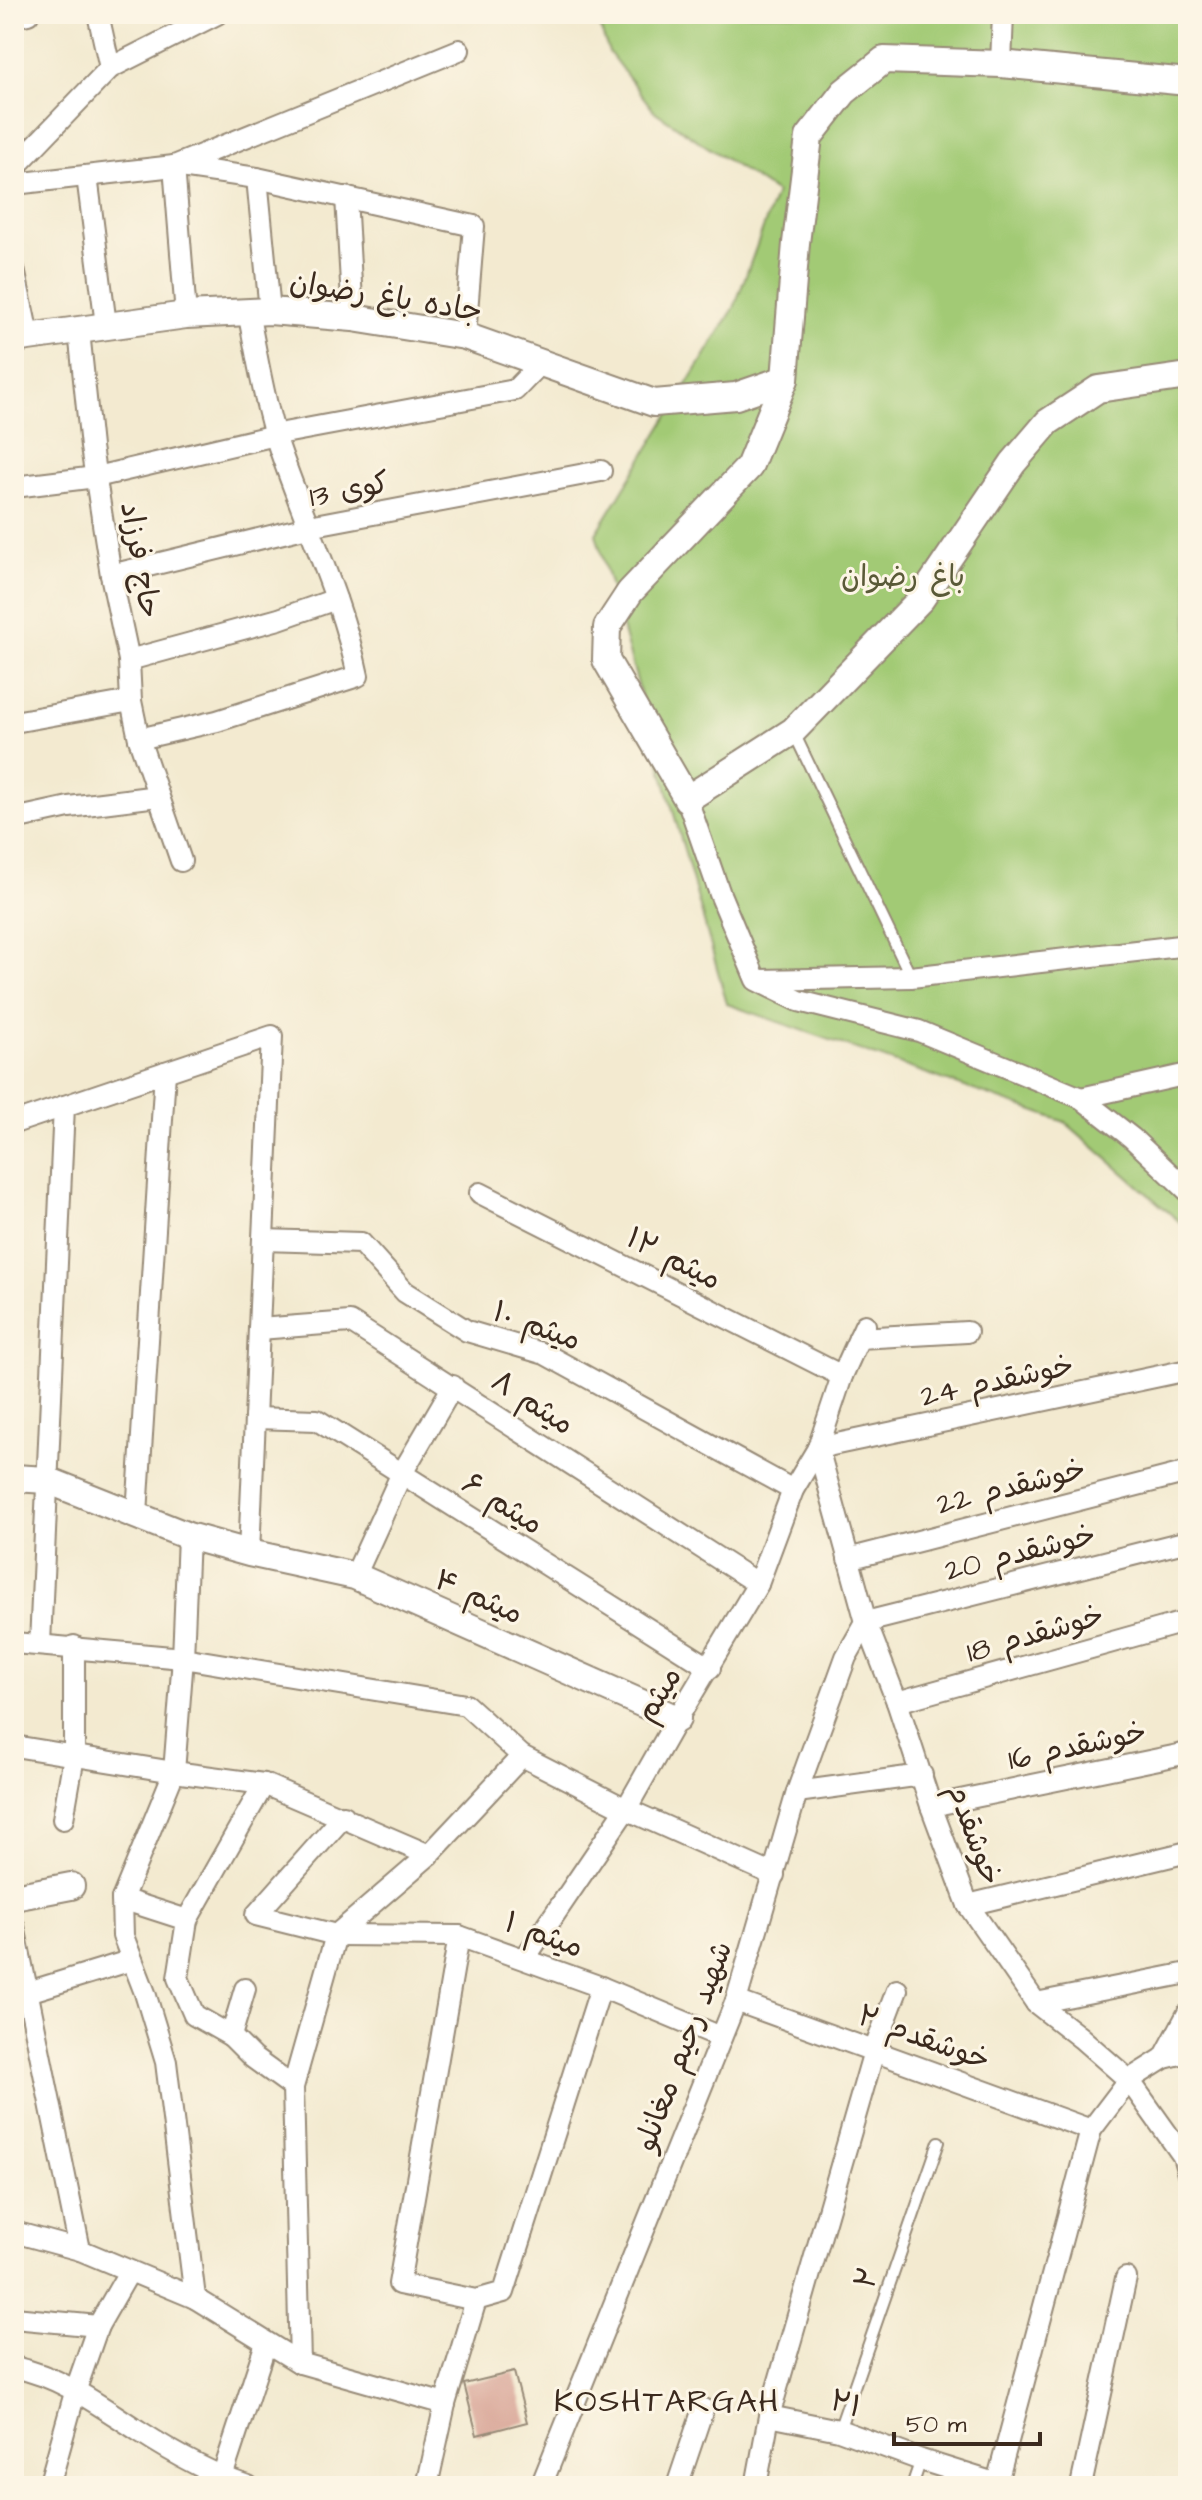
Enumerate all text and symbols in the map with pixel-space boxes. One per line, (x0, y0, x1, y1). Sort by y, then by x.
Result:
street label: جاده باغ رضوان (287, 261, 485, 333)
street label: کوی 13 (306, 462, 393, 518)
street label: حاج فرزاد (109, 499, 171, 622)
park label: باغ رضوان (841, 556, 965, 598)
street label: ۱۲ میثم (619, 1217, 728, 1301)
street label: ۱۰ میثم (487, 1291, 587, 1361)
street label: خوشقدم 24 (917, 1344, 1078, 1419)
street label: ۸ میثم (483, 1360, 582, 1445)
street label: خوشقدم 22 (932, 1448, 1090, 1527)
street label: ۶ میثم (454, 1463, 551, 1545)
street label: خوشقدم 20 (941, 1514, 1100, 1593)
street label: ۴ میثم (428, 1559, 530, 1635)
street label: خوشقدم 18 (962, 1594, 1109, 1675)
street label: میثم (626, 1659, 692, 1730)
street label: خوشقدم 16 (1004, 1711, 1150, 1782)
street label: خوشقدم (935, 1777, 1012, 1892)
street label: ۱ میثم (498, 1901, 589, 1969)
street label: شهید رحیم مغانلو (624, 1935, 744, 2160)
street label: ۲ خوشقدم (851, 1995, 996, 2082)
street label: ۲ (844, 2262, 890, 2295)
district label: KOSHTARGAH (554, 2379, 780, 2424)
street label: ۲۱ (825, 2379, 866, 2428)
scale bar (894, 2396, 1040, 2446)
text: 50 m (906, 2408, 967, 2442)

